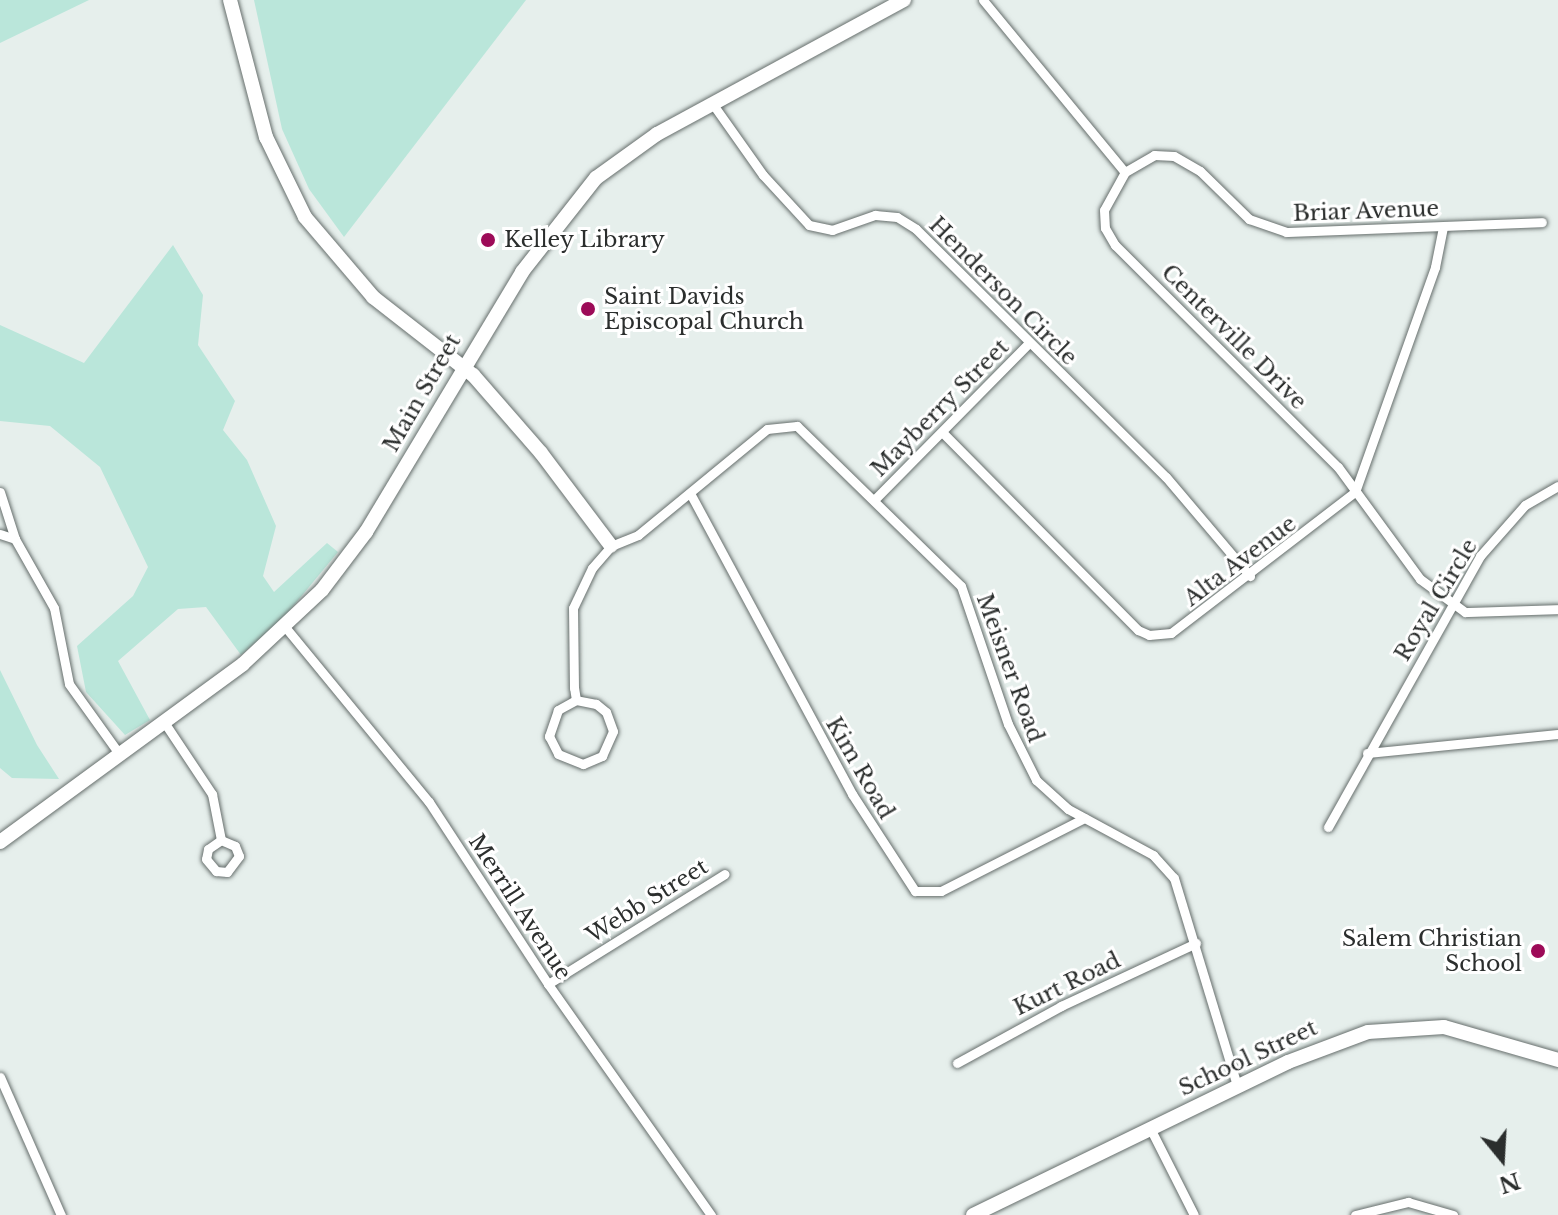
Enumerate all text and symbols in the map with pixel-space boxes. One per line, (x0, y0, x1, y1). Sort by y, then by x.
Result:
street label: Briar Avenue (1292, 195, 1440, 227)
street label: Henderson Circle (924, 212, 1082, 370)
place label: Kelley Library (504, 227, 665, 253)
marker: Kelley Library (479, 231, 497, 249)
street label: Centerville Drive (1156, 259, 1312, 415)
place label: Saint Davids Episcopal Church (604, 283, 804, 334)
marker: Saint Davids Episcopal Church (579, 300, 597, 318)
street label: Main Street (378, 330, 466, 456)
street label: Mayberry Street (866, 334, 1014, 482)
street label: Alta Avenue (1178, 510, 1302, 612)
street label: Royal Circle (1389, 534, 1483, 666)
street label: Meisner Road (971, 590, 1049, 746)
street label: Kim Road (820, 712, 900, 824)
street label: Merrill Avenue (463, 829, 577, 985)
street label: Webb Street (581, 853, 713, 949)
place label: Salem Christian School (1342, 925, 1522, 976)
marker: Salem Christian School (1529, 942, 1547, 960)
street label: Kurt Road (1009, 947, 1125, 1021)
street label: School Street (1175, 1014, 1321, 1102)
north arrow (1462, 1119, 1542, 1199)
text: N (1496, 1166, 1524, 1198)

